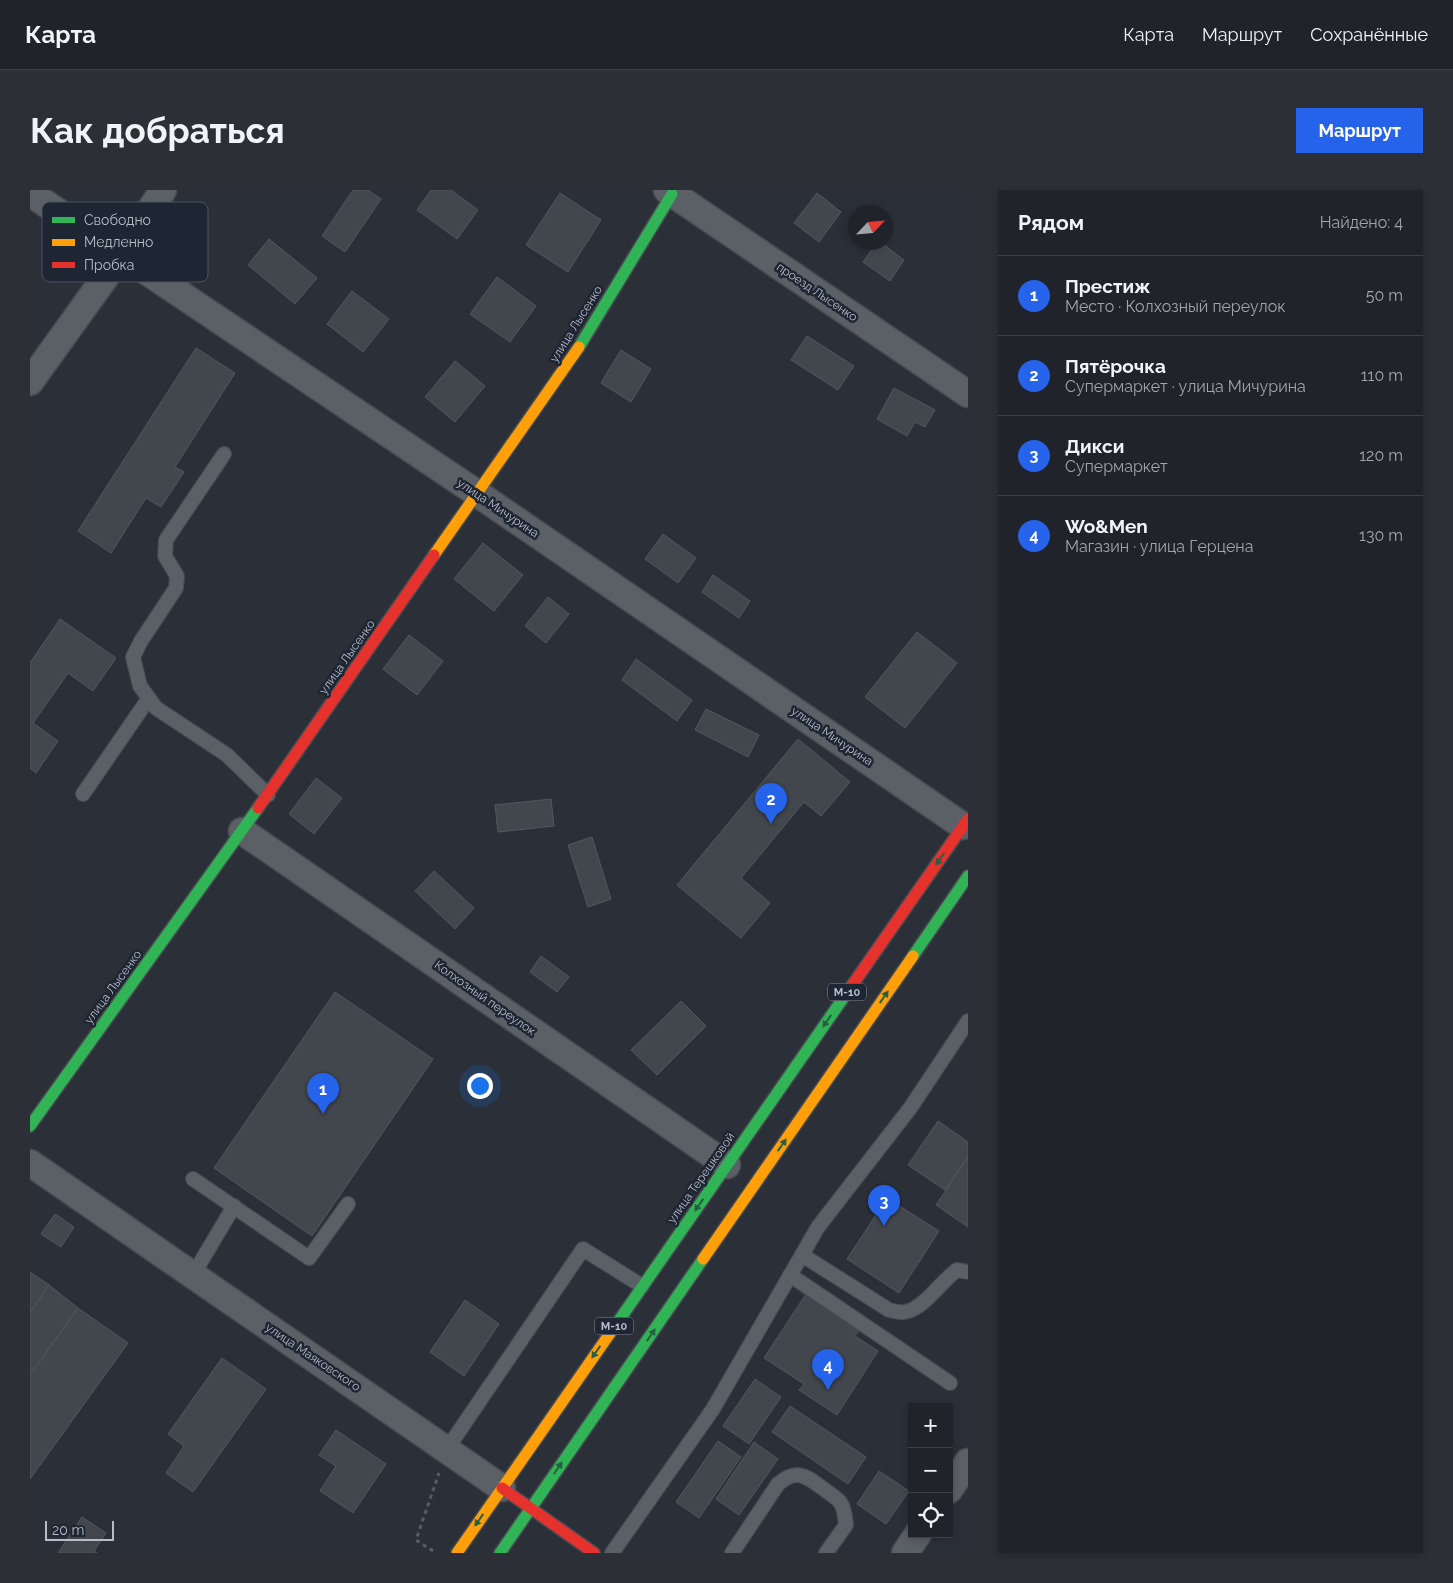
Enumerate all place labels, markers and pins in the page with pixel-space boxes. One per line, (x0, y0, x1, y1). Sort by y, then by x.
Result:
pin: 2 (755, 783, 787, 824)
pin: 1 (307, 1073, 339, 1114)
pin: 3 (868, 1185, 900, 1226)
pin: 4 (812, 1349, 844, 1390)

